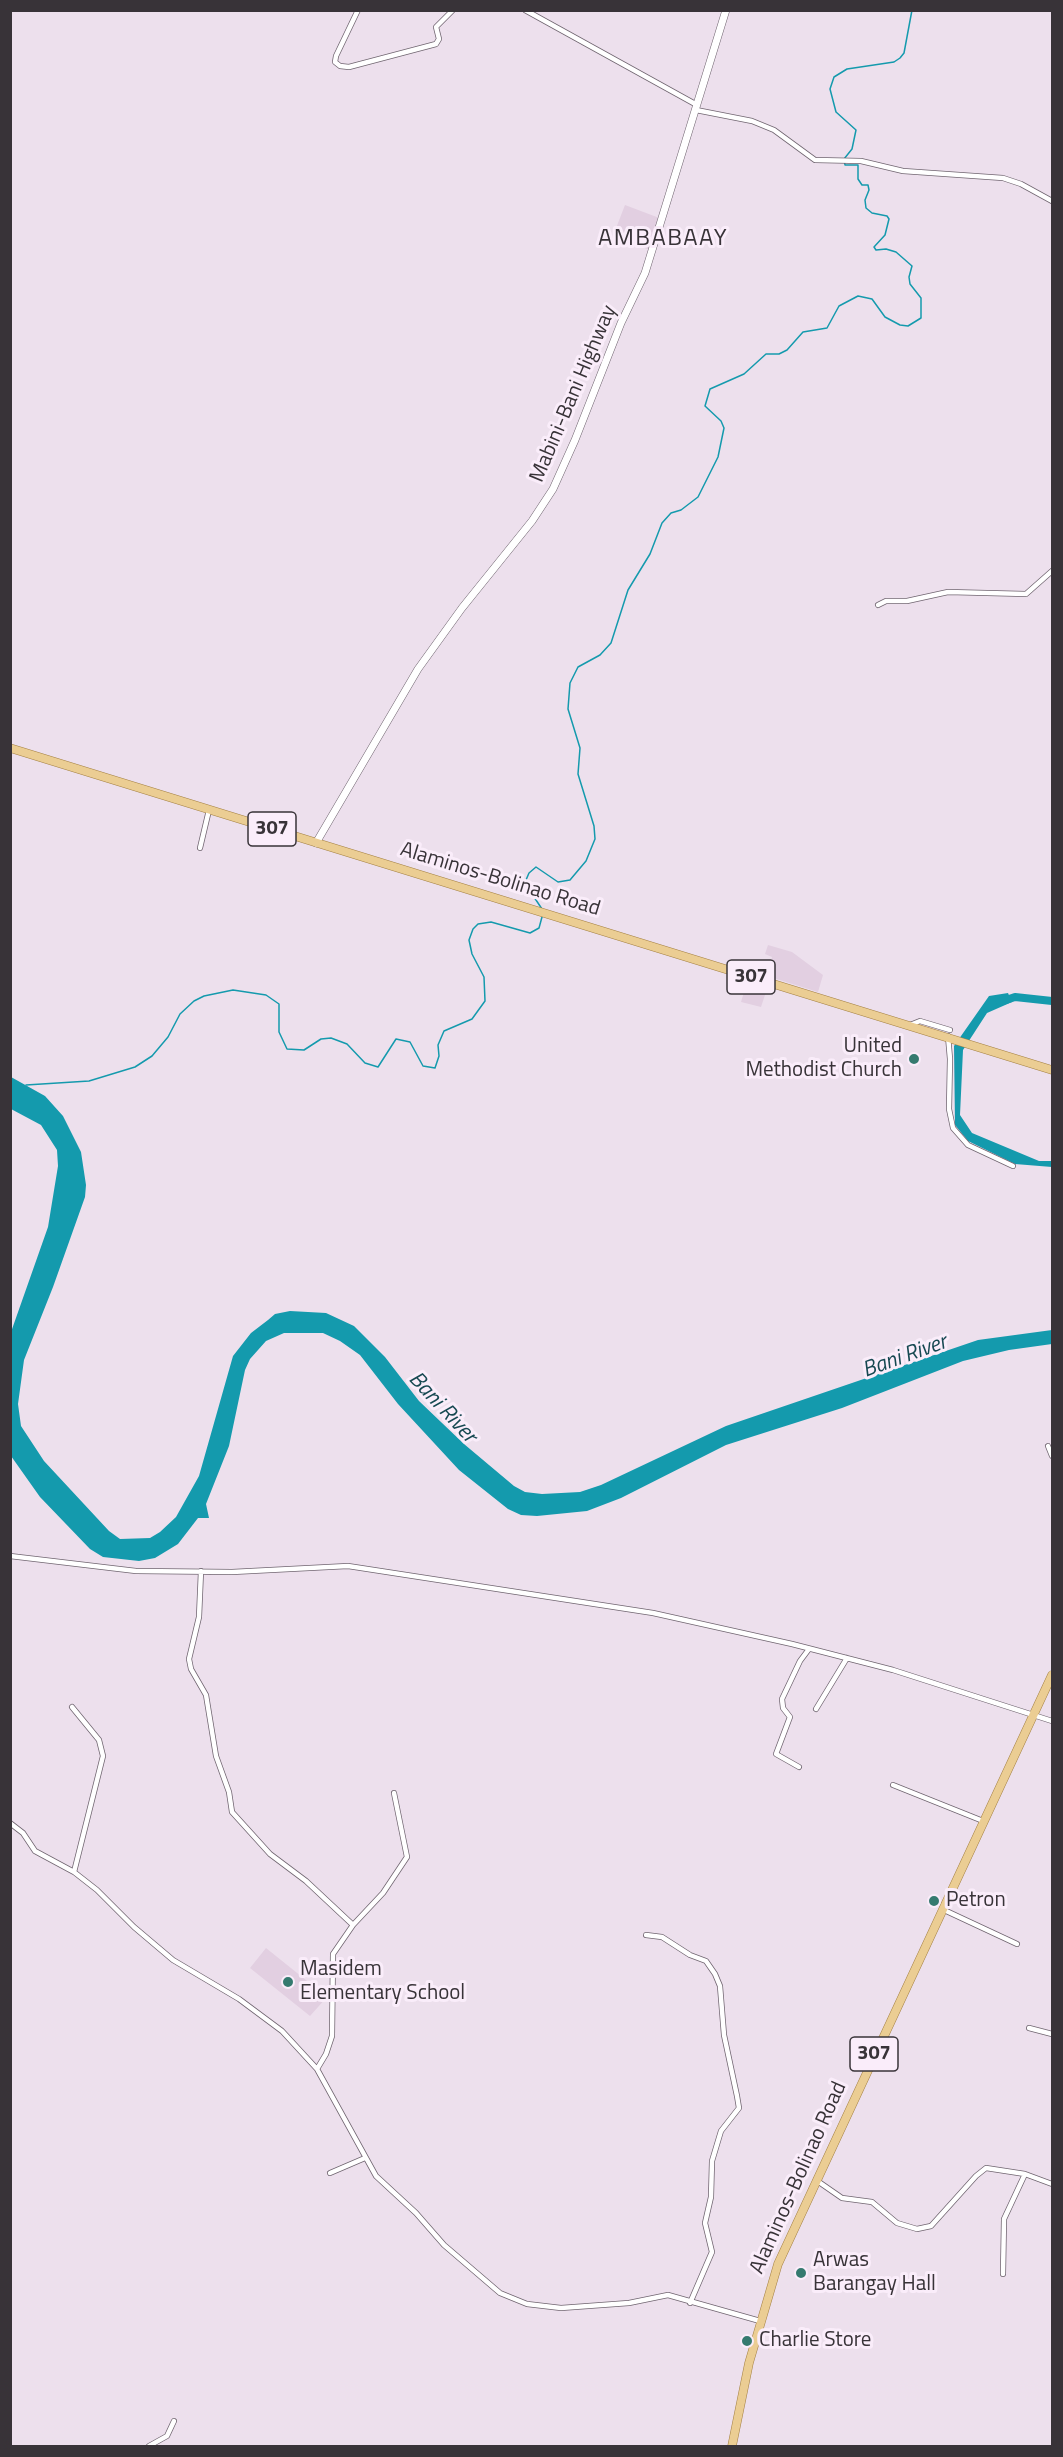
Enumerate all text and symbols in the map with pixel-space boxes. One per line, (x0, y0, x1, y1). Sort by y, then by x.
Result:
district label: AMBABAAY (598, 225, 728, 253)
street label: Mabini-Bani Highway (525, 302, 623, 486)
road number: 307 (248, 812, 296, 846)
street label: Alaminos-Bolinao Road (397, 838, 603, 922)
road number: 307 (727, 960, 775, 994)
place label: United Methodist Church (745, 1034, 902, 1084)
marker: United Methodist Church (907, 1052, 921, 1066)
water label: Bani River (859, 1330, 951, 1384)
water label: Bani River (402, 1367, 482, 1449)
place label: Petron (946, 1888, 1006, 1914)
marker: Petron (927, 1894, 941, 1908)
place label: Masidem Elementary School (300, 1957, 465, 2007)
marker: Masidem Elementary School (281, 1975, 295, 1989)
road number: 307 (850, 2037, 898, 2071)
street label: Alaminos-Bolinao Road (745, 2078, 853, 2278)
place label: Arwas Barangay Hall (813, 2248, 936, 2298)
marker: Arwas Barangay Hall (794, 2266, 808, 2280)
place label: Charlie Store (759, 2328, 871, 2354)
marker: Charlie Store (740, 2334, 754, 2348)

